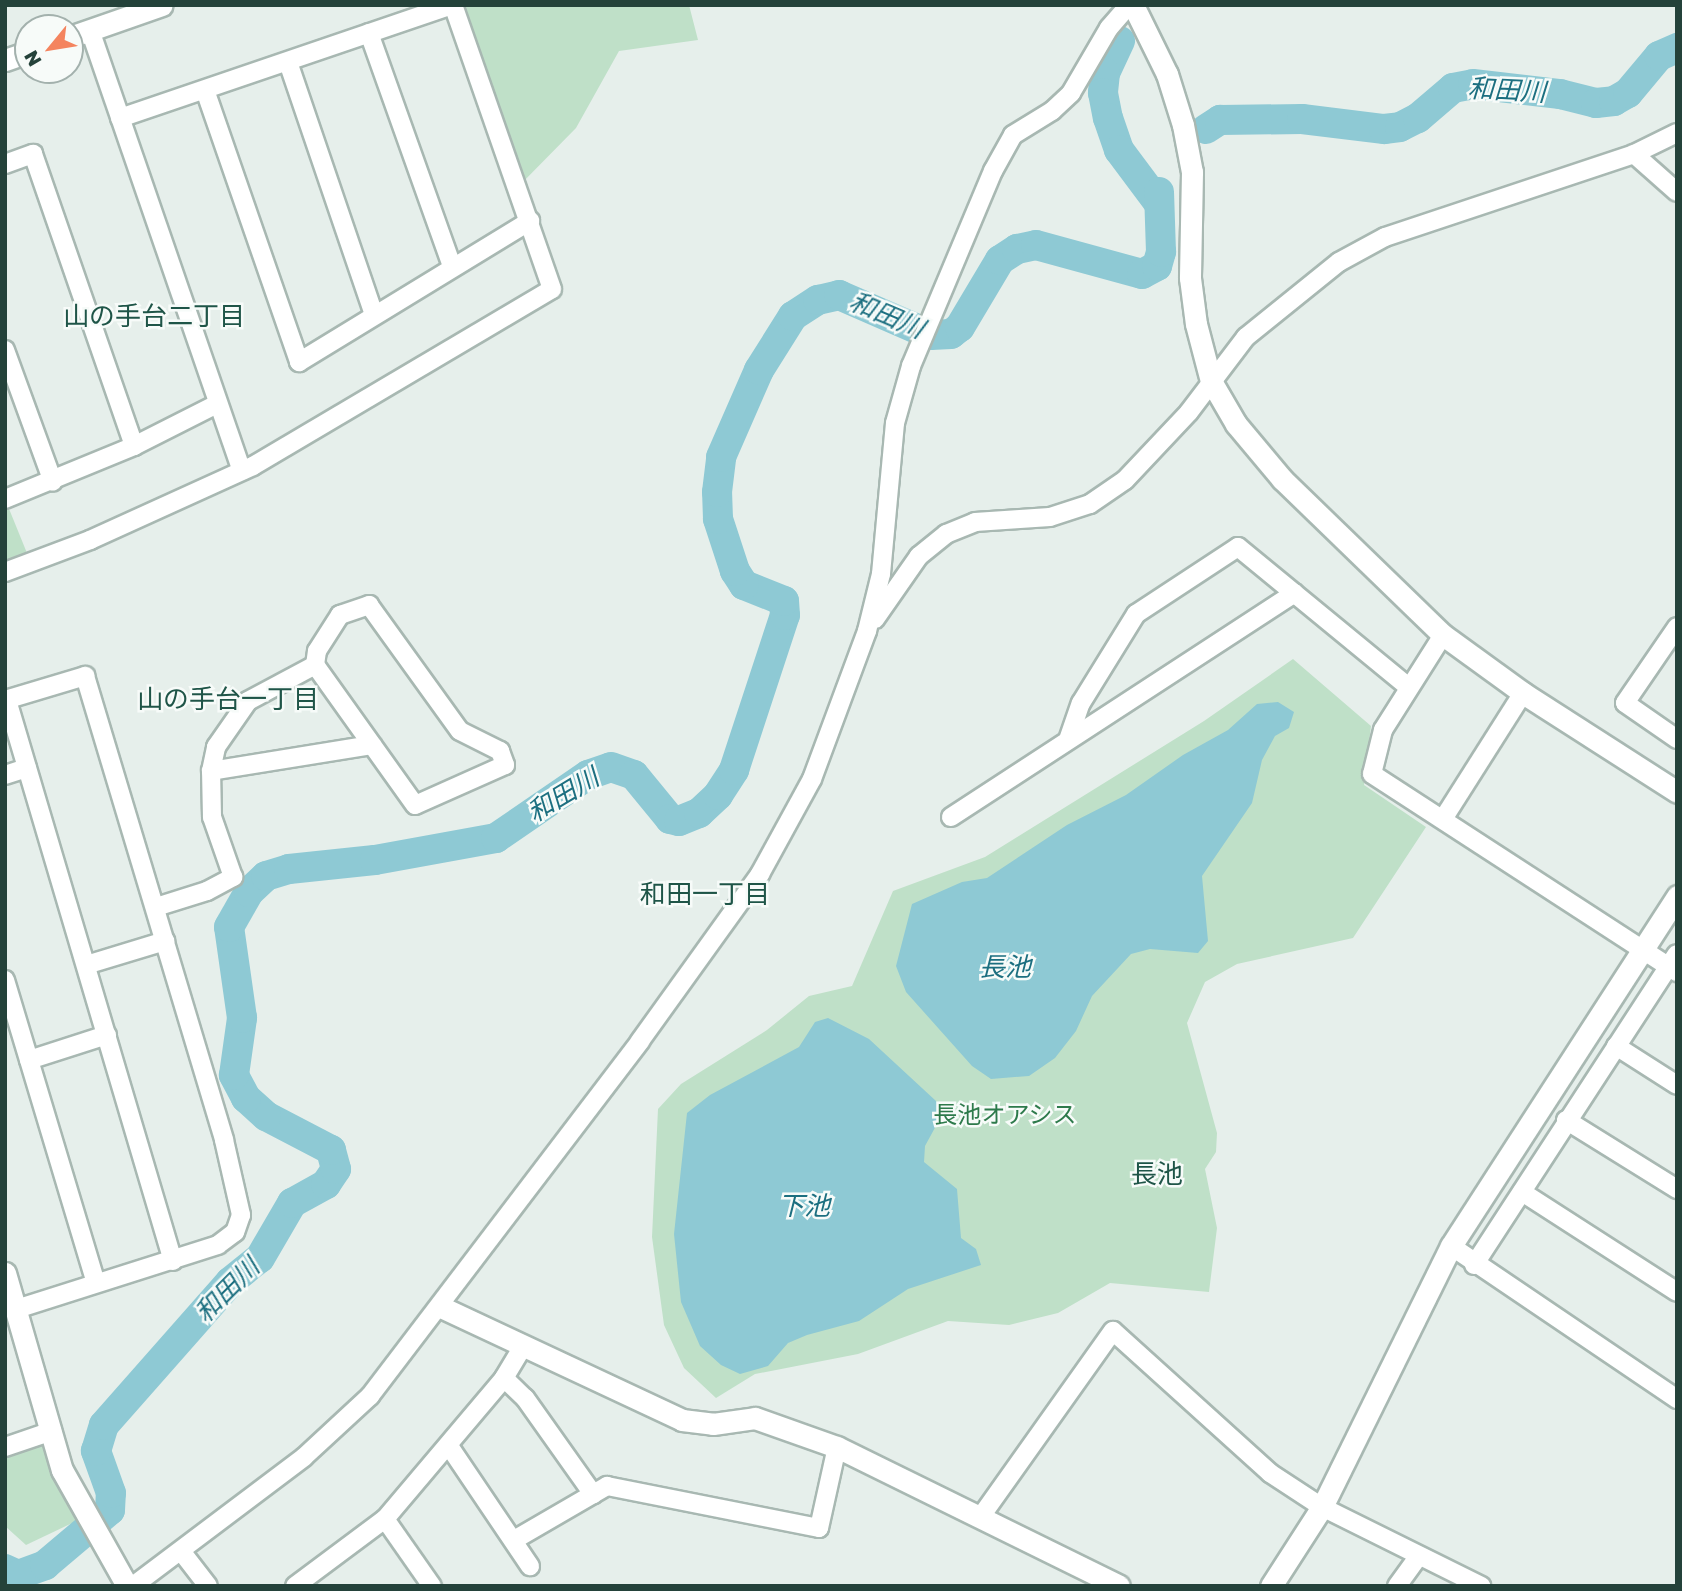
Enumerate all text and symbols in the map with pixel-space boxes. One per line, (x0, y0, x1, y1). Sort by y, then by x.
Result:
north arrow (14, 14, 84, 84)
text: N (19, 47, 46, 71)
water label: 和田川 (1467, 72, 1547, 108)
water label: 和田川 (845, 285, 929, 345)
district label: 山の手台二丁目 (63, 300, 245, 332)
district label: 山の手台一丁目 (137, 683, 319, 715)
water label: 和田川 (522, 762, 604, 828)
district label: 和田一丁目 (640, 878, 770, 910)
water label: 長池 (979, 951, 1031, 983)
park label: 長池オアシス (933, 1100, 1077, 1128)
district label: 長池 (1131, 1158, 1183, 1190)
water label: 下池 (778, 1190, 830, 1222)
water label: 和田川 (188, 1251, 266, 1329)

